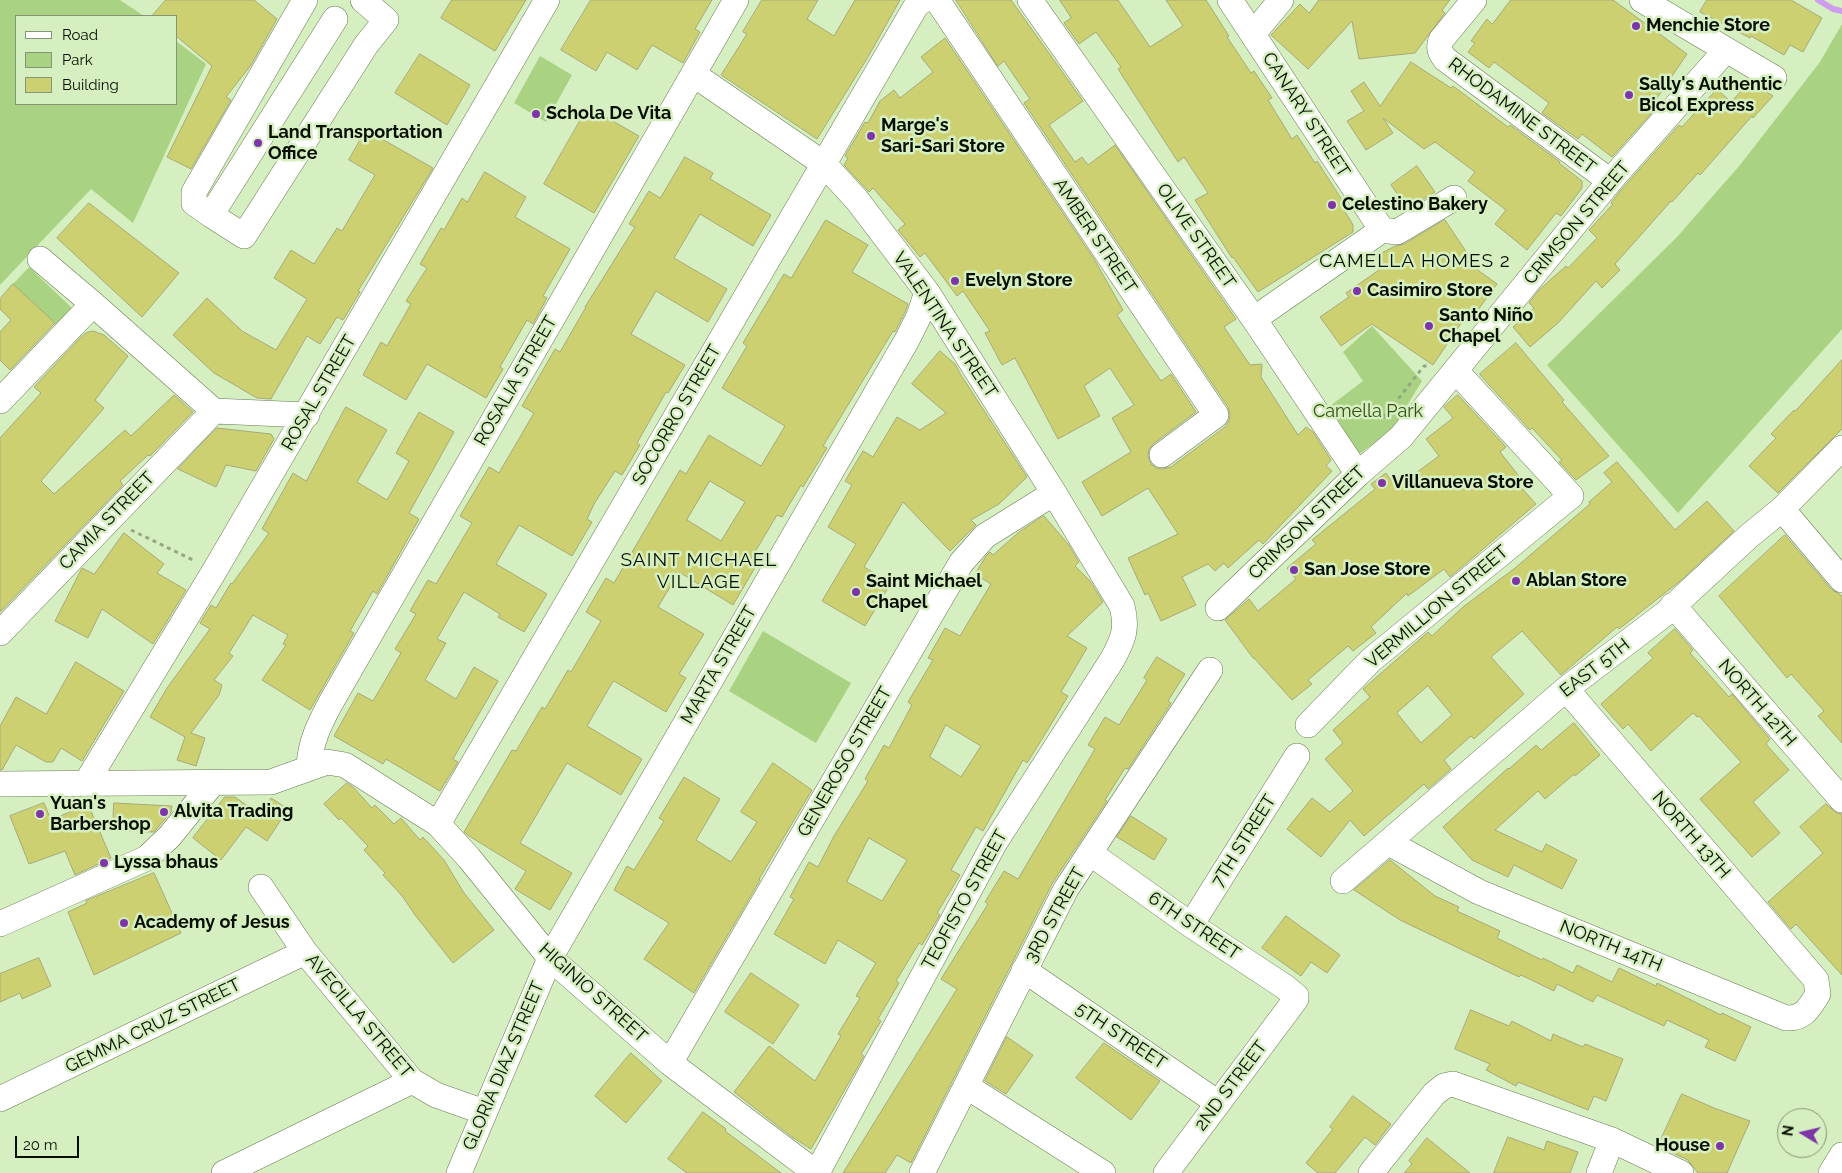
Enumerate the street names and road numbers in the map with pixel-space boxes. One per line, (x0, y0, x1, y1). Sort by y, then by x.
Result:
street label: CANARY STREET (1258, 49, 1354, 181)
street label: RHODAMINE STREET (1444, 53, 1600, 179)
street label: CRIMSON STREET (1519, 157, 1635, 289)
street label: AMBER STREET (1049, 175, 1141, 297)
street label: OLIVE STREET (1152, 180, 1240, 292)
street label: VALENTINA STREET (888, 248, 1002, 402)
street label: ROSALIA STREET (470, 312, 562, 450)
street label: ROSAL STREET (277, 331, 361, 455)
street label: SOCORRO STREET (628, 341, 726, 489)
street label: CRIMSON STREET (1244, 462, 1370, 584)
street label: CAMIA STREET (55, 468, 159, 574)
street label: VERMILLION STREET (1361, 541, 1513, 673)
street label: MARTA STREET (676, 602, 762, 728)
street label: EAST 5TH (1556, 634, 1634, 702)
street label: NORTH 12TH (1713, 655, 1801, 751)
street label: GENEROSO STREET (793, 683, 897, 841)
street label: NORTH 13TH (1647, 787, 1735, 883)
street label: 7TH STREET (1207, 791, 1281, 891)
street label: TEOFISTO STREET (918, 826, 1012, 974)
street label: 3RD STREET (1020, 864, 1090, 966)
street label: 6TH STREET (1144, 887, 1244, 965)
street label: NORTH 14TH (1557, 916, 1665, 976)
street label: HIGINIO STREET (534, 939, 652, 1047)
street label: AVECILLA STREET (301, 950, 417, 1082)
street label: GEMMA CRUZ STREET (62, 974, 244, 1078)
street label: GLORIA DIAZ STREET (459, 978, 549, 1154)
street label: 5TH STREET (1072, 998, 1170, 1074)
street label: 2ND STREET (1190, 1037, 1272, 1135)

